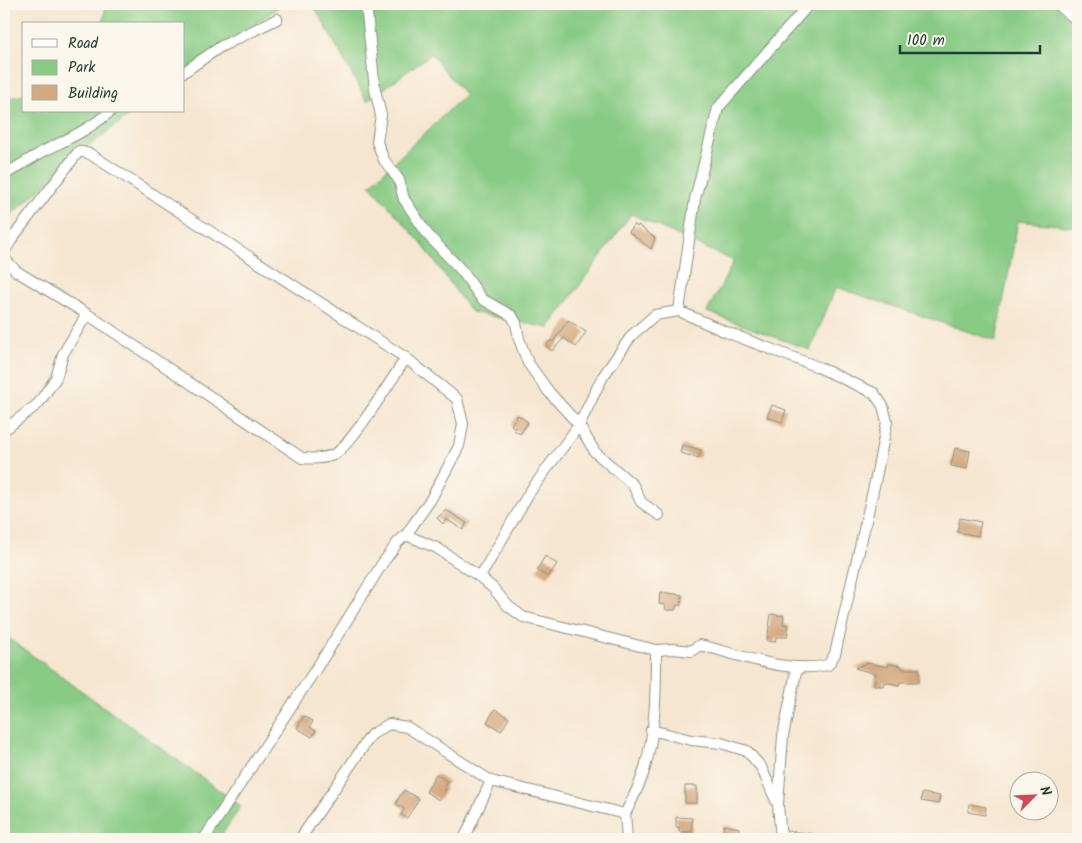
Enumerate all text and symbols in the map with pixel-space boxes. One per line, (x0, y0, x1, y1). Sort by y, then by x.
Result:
legend (22, 22, 185, 112)
scale bar (900, 22, 1040, 54)
text: 100 m (907, 29, 945, 53)
text: Road (68, 32, 99, 56)
text: Park (68, 56, 96, 80)
text: Building (68, 82, 118, 106)
north arrow (1010, 770, 1060, 820)
text: N (1033, 783, 1057, 800)

